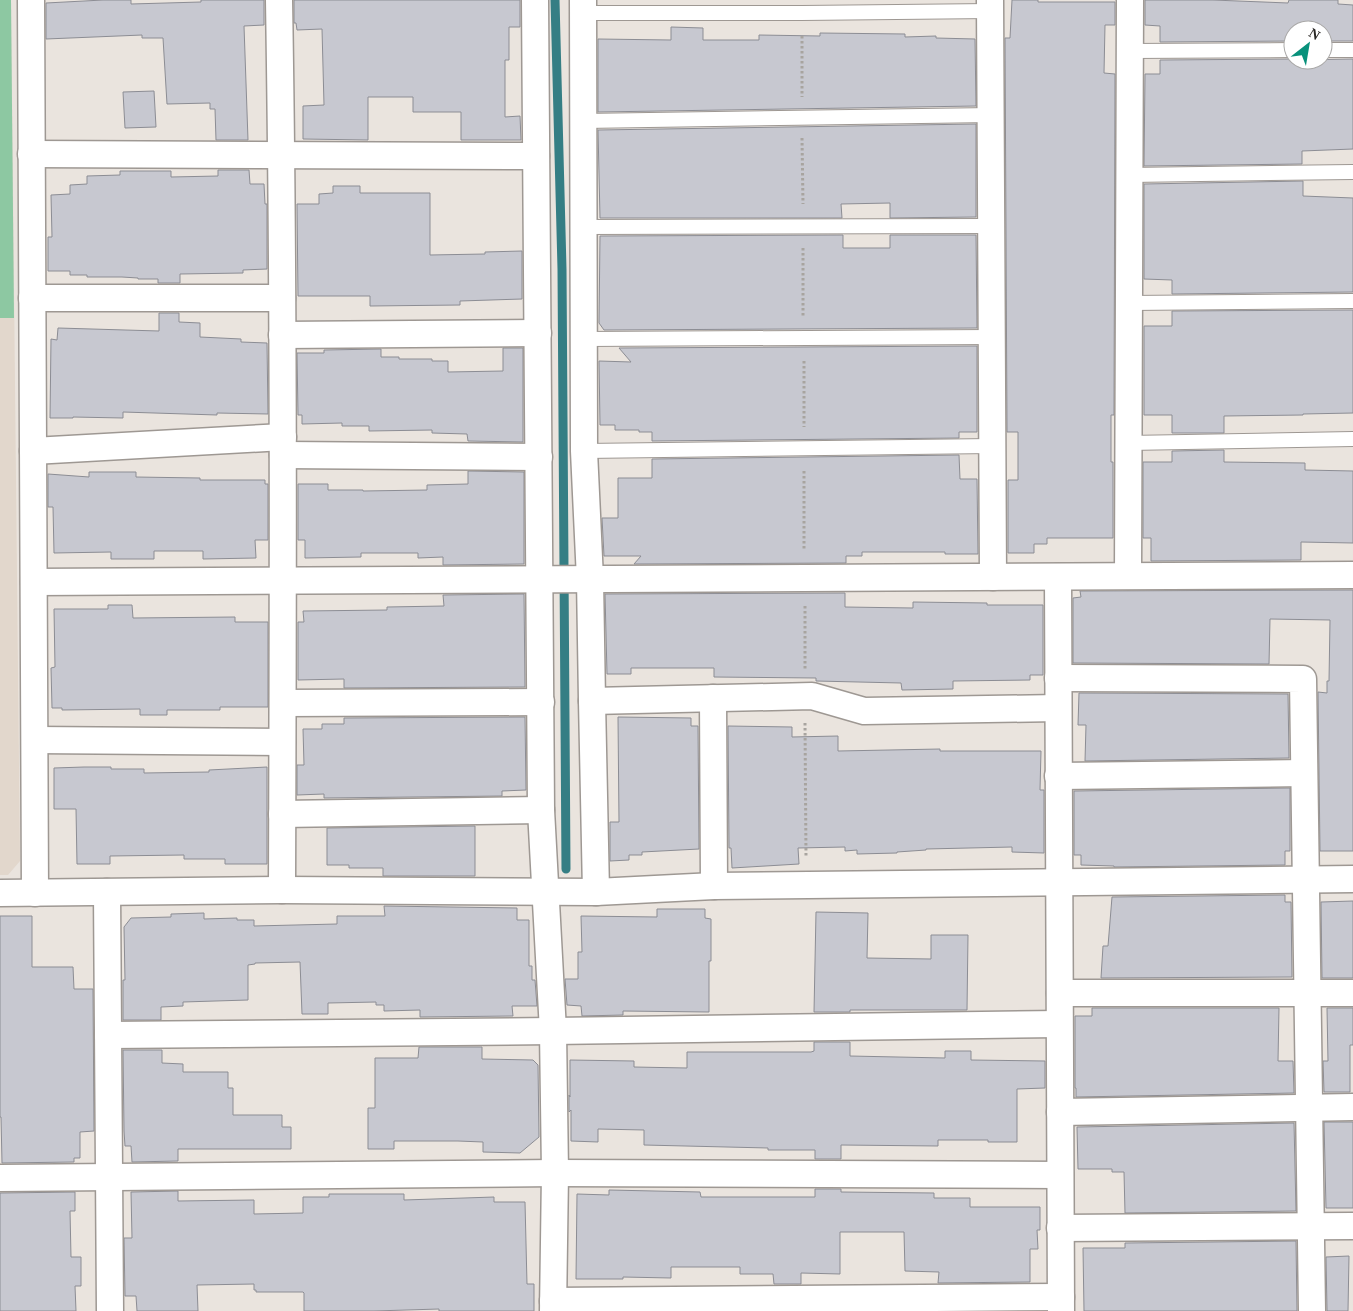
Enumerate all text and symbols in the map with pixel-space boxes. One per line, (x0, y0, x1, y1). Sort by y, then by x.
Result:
north arrow (1283, 20, 1333, 70)
text: N (1306, 25, 1323, 43)

